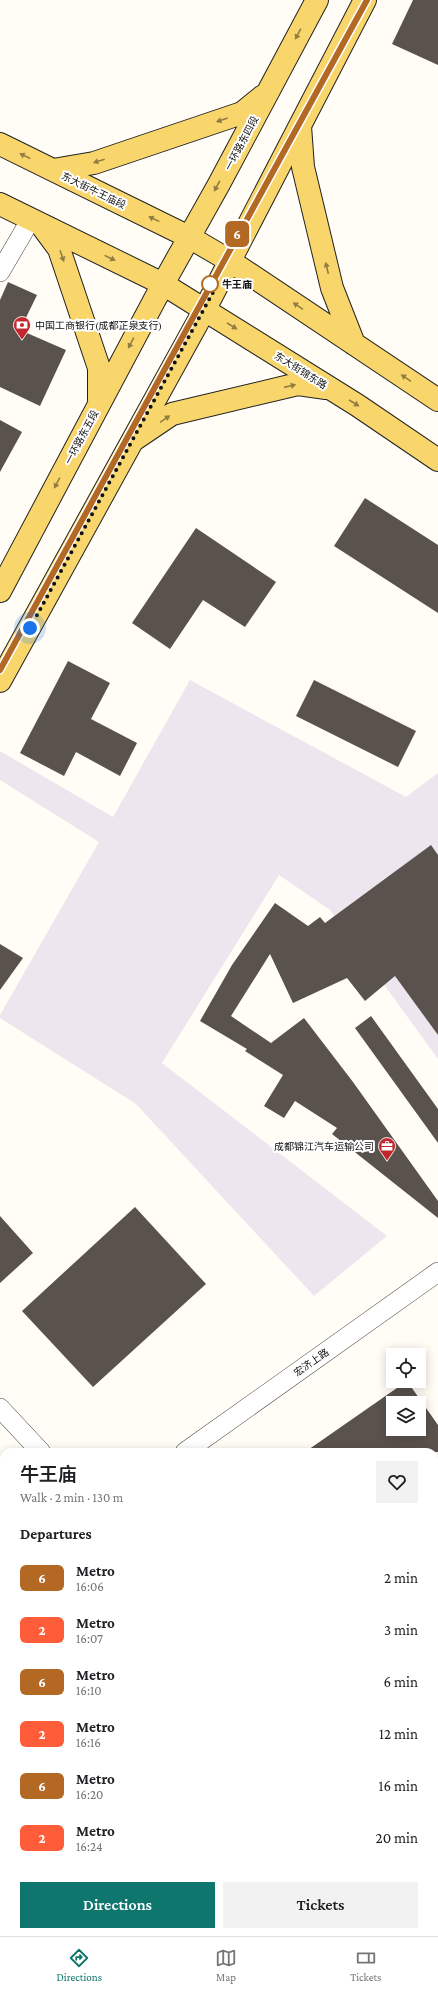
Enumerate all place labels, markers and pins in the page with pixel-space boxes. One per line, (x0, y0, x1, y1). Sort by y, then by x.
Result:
marker: 牛王庙 (201, 275, 219, 293)
place label: 牛王庙 (222, 279, 252, 290)
bank icon: 中国工商银行(成都芷泉支行) (12, 315, 32, 340)
place label: 中国工商银行(成都芷泉支行) (35, 320, 162, 332)
office icon: 成都锦江汽车运输公司 (377, 1136, 397, 1161)
place label: 成都锦江汽车运输公司 (274, 1141, 374, 1152)

